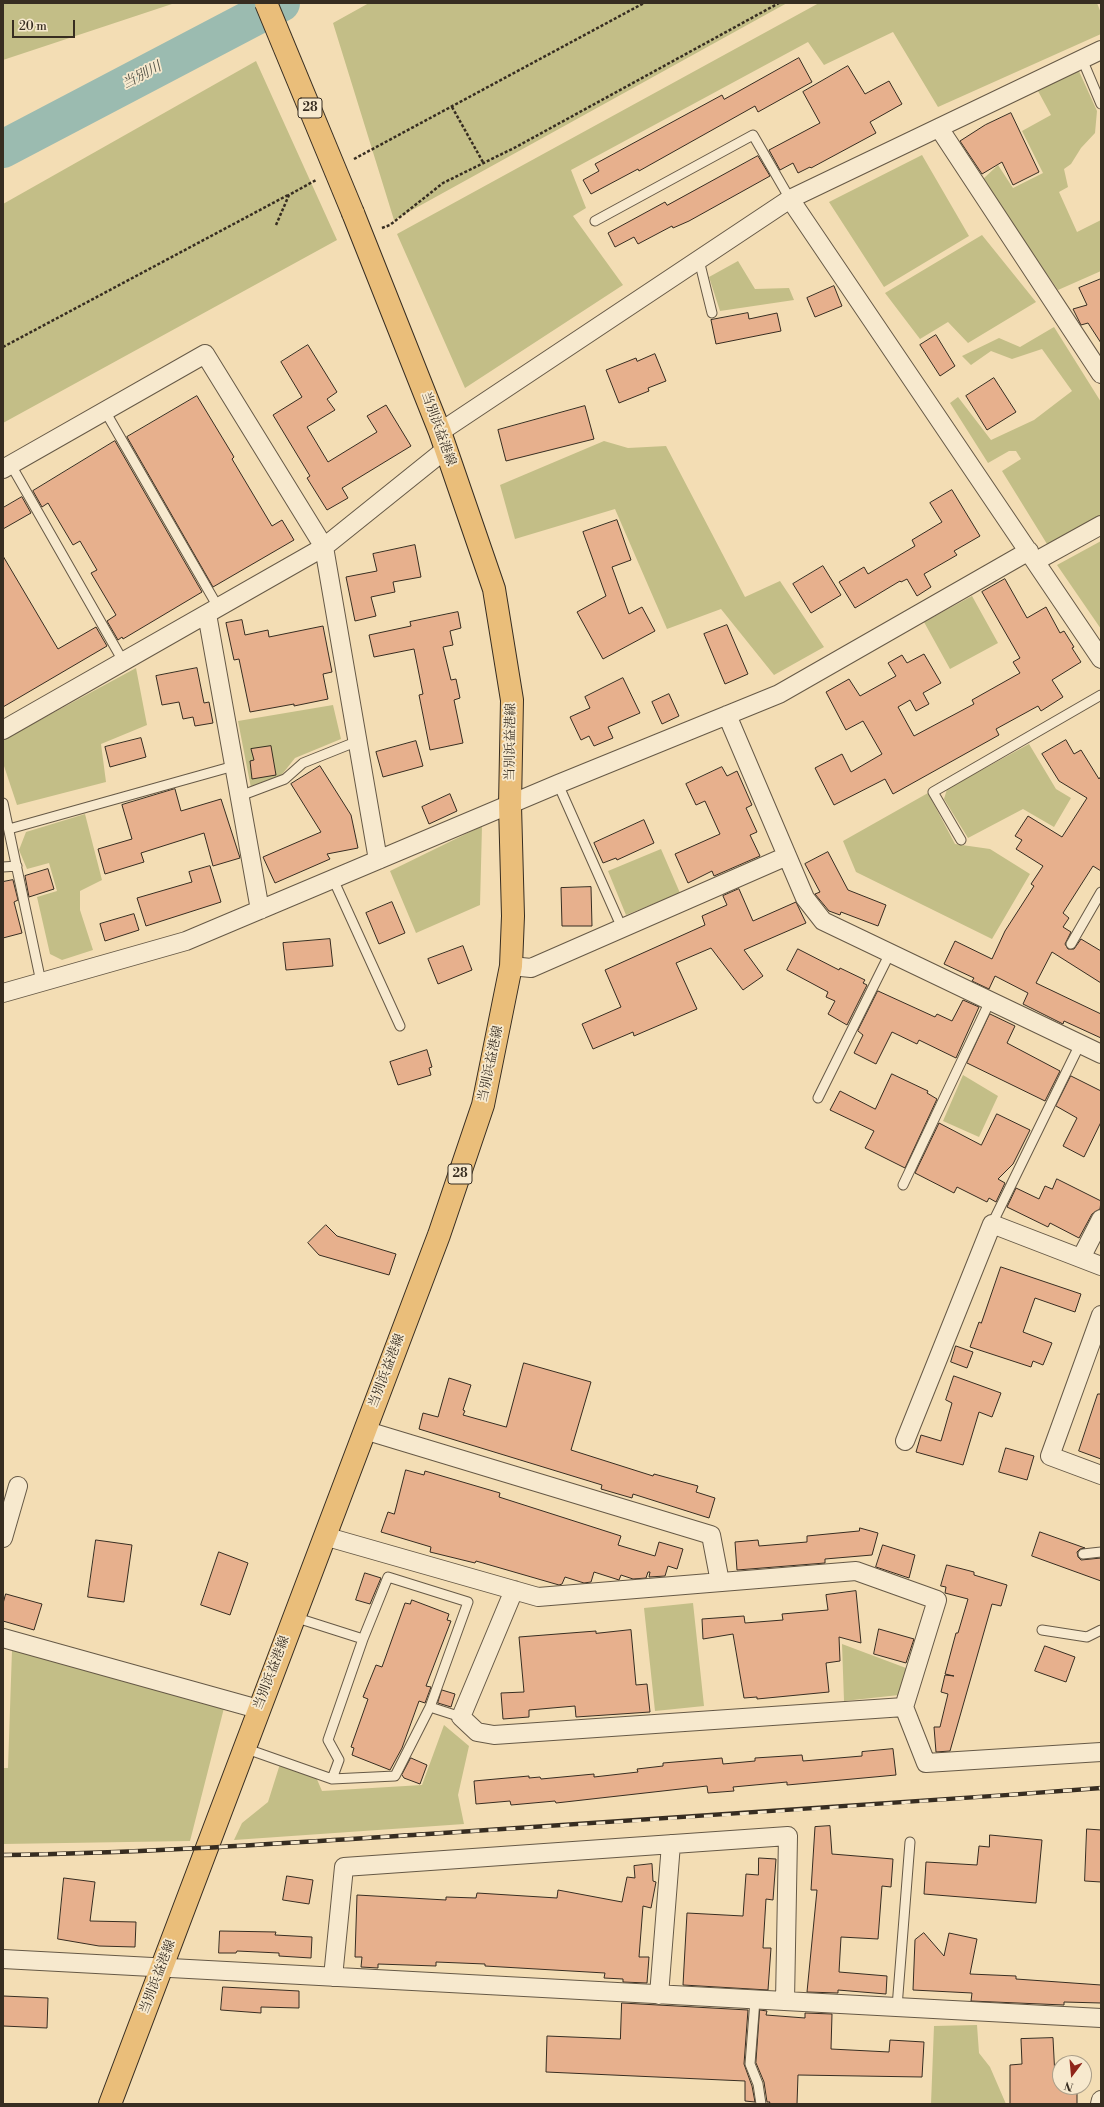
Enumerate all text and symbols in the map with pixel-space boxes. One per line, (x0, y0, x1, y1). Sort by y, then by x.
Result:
scale bar (14, 12, 77, 38)
text: 20 m (19, 19, 47, 34)
water label: 当別川 (120, 59, 164, 93)
road number: 28 (298, 98, 322, 118)
street label: 当別浜益港線 (417, 390, 459, 468)
street label: 当別浜益港線 (503, 703, 519, 781)
street label: 当別浜益港線 (475, 1024, 507, 1104)
road number: 28 (448, 1164, 472, 1184)
street label: 当別浜益港線 (366, 1332, 408, 1410)
street label: 当別浜益港線 (251, 1634, 293, 1712)
street label: 当別浜益港線 (137, 1938, 179, 2016)
north arrow (1052, 2055, 1092, 2095)
text: N (1063, 2078, 1075, 2094)

